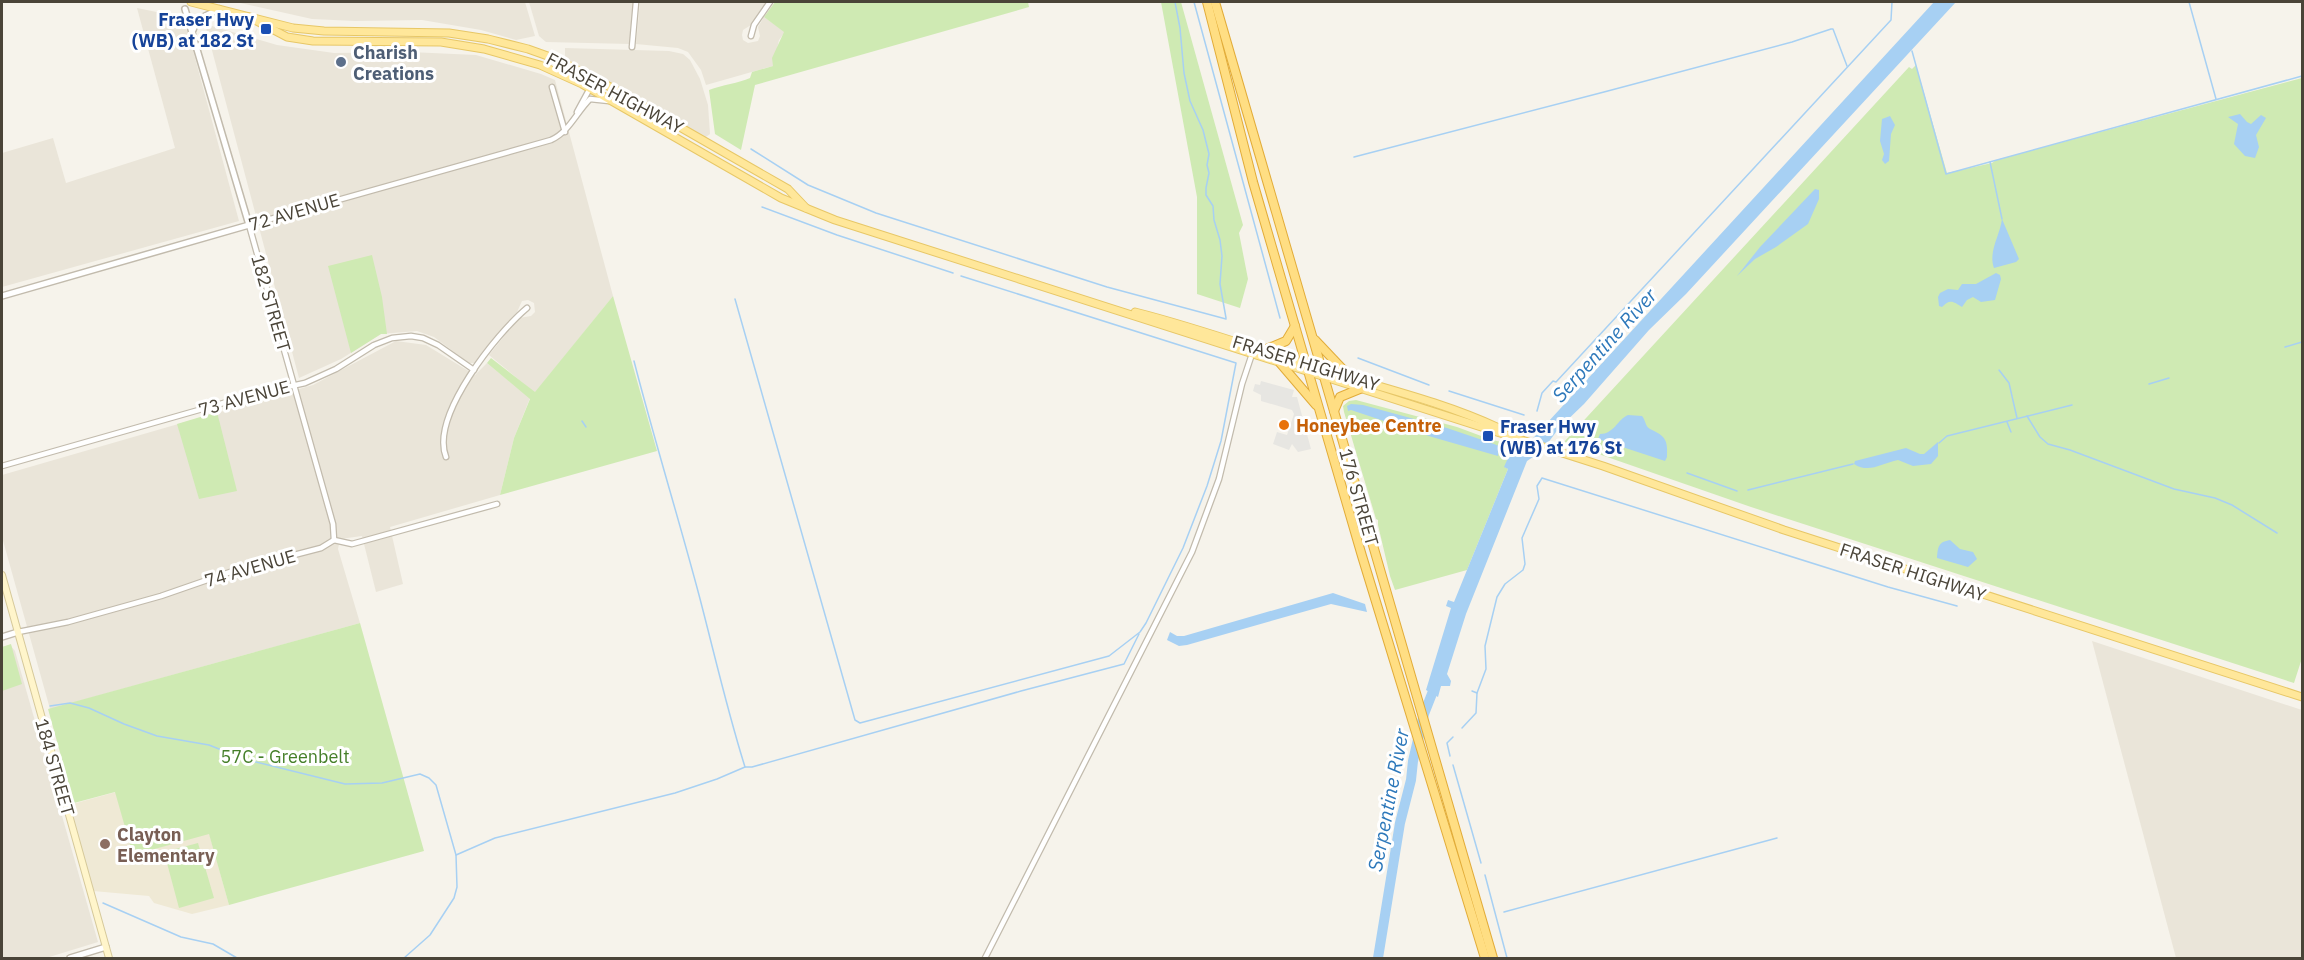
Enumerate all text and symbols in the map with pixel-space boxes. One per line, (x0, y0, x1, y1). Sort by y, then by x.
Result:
place label: Fraser Hwy (WB) at 182 St (132, 8, 254, 52)
marker: Fraser Hwy (WB) at 182 St (259, 22, 273, 36)
place label: Charish Creations (353, 41, 434, 85)
street label: FRASER HIGHWAY (542, 47, 688, 139)
marker: Charish Creations (334, 55, 348, 69)
street label: 72 AVENUE (246, 188, 342, 236)
street label: 182 STREET (246, 252, 296, 354)
water label: Serpentine River (1546, 282, 1663, 408)
street label: FRASER HIGHWAY (1230, 330, 1382, 396)
street label: 73 AVENUE (196, 375, 292, 421)
place label: Honeybee Centre (1296, 414, 1442, 437)
place label: Fraser Hwy (WB) at 176 St (1500, 415, 1622, 459)
marker: Honeybee Centre (1277, 418, 1291, 432)
marker: Fraser Hwy (WB) at 176 St (1481, 429, 1495, 443)
street label: 176 STREET (1334, 446, 1384, 548)
street label: FRASER HIGHWAY (1837, 538, 1989, 607)
street label: 74 AVENUE (202, 544, 298, 592)
street label: 184 STREET (30, 716, 80, 818)
water label: Serpentine River (1361, 726, 1415, 874)
park label: 57C - Greenbelt (221, 745, 349, 768)
place label: Clayton Elementary (117, 823, 215, 867)
marker: Clayton Elementary (98, 837, 112, 851)

